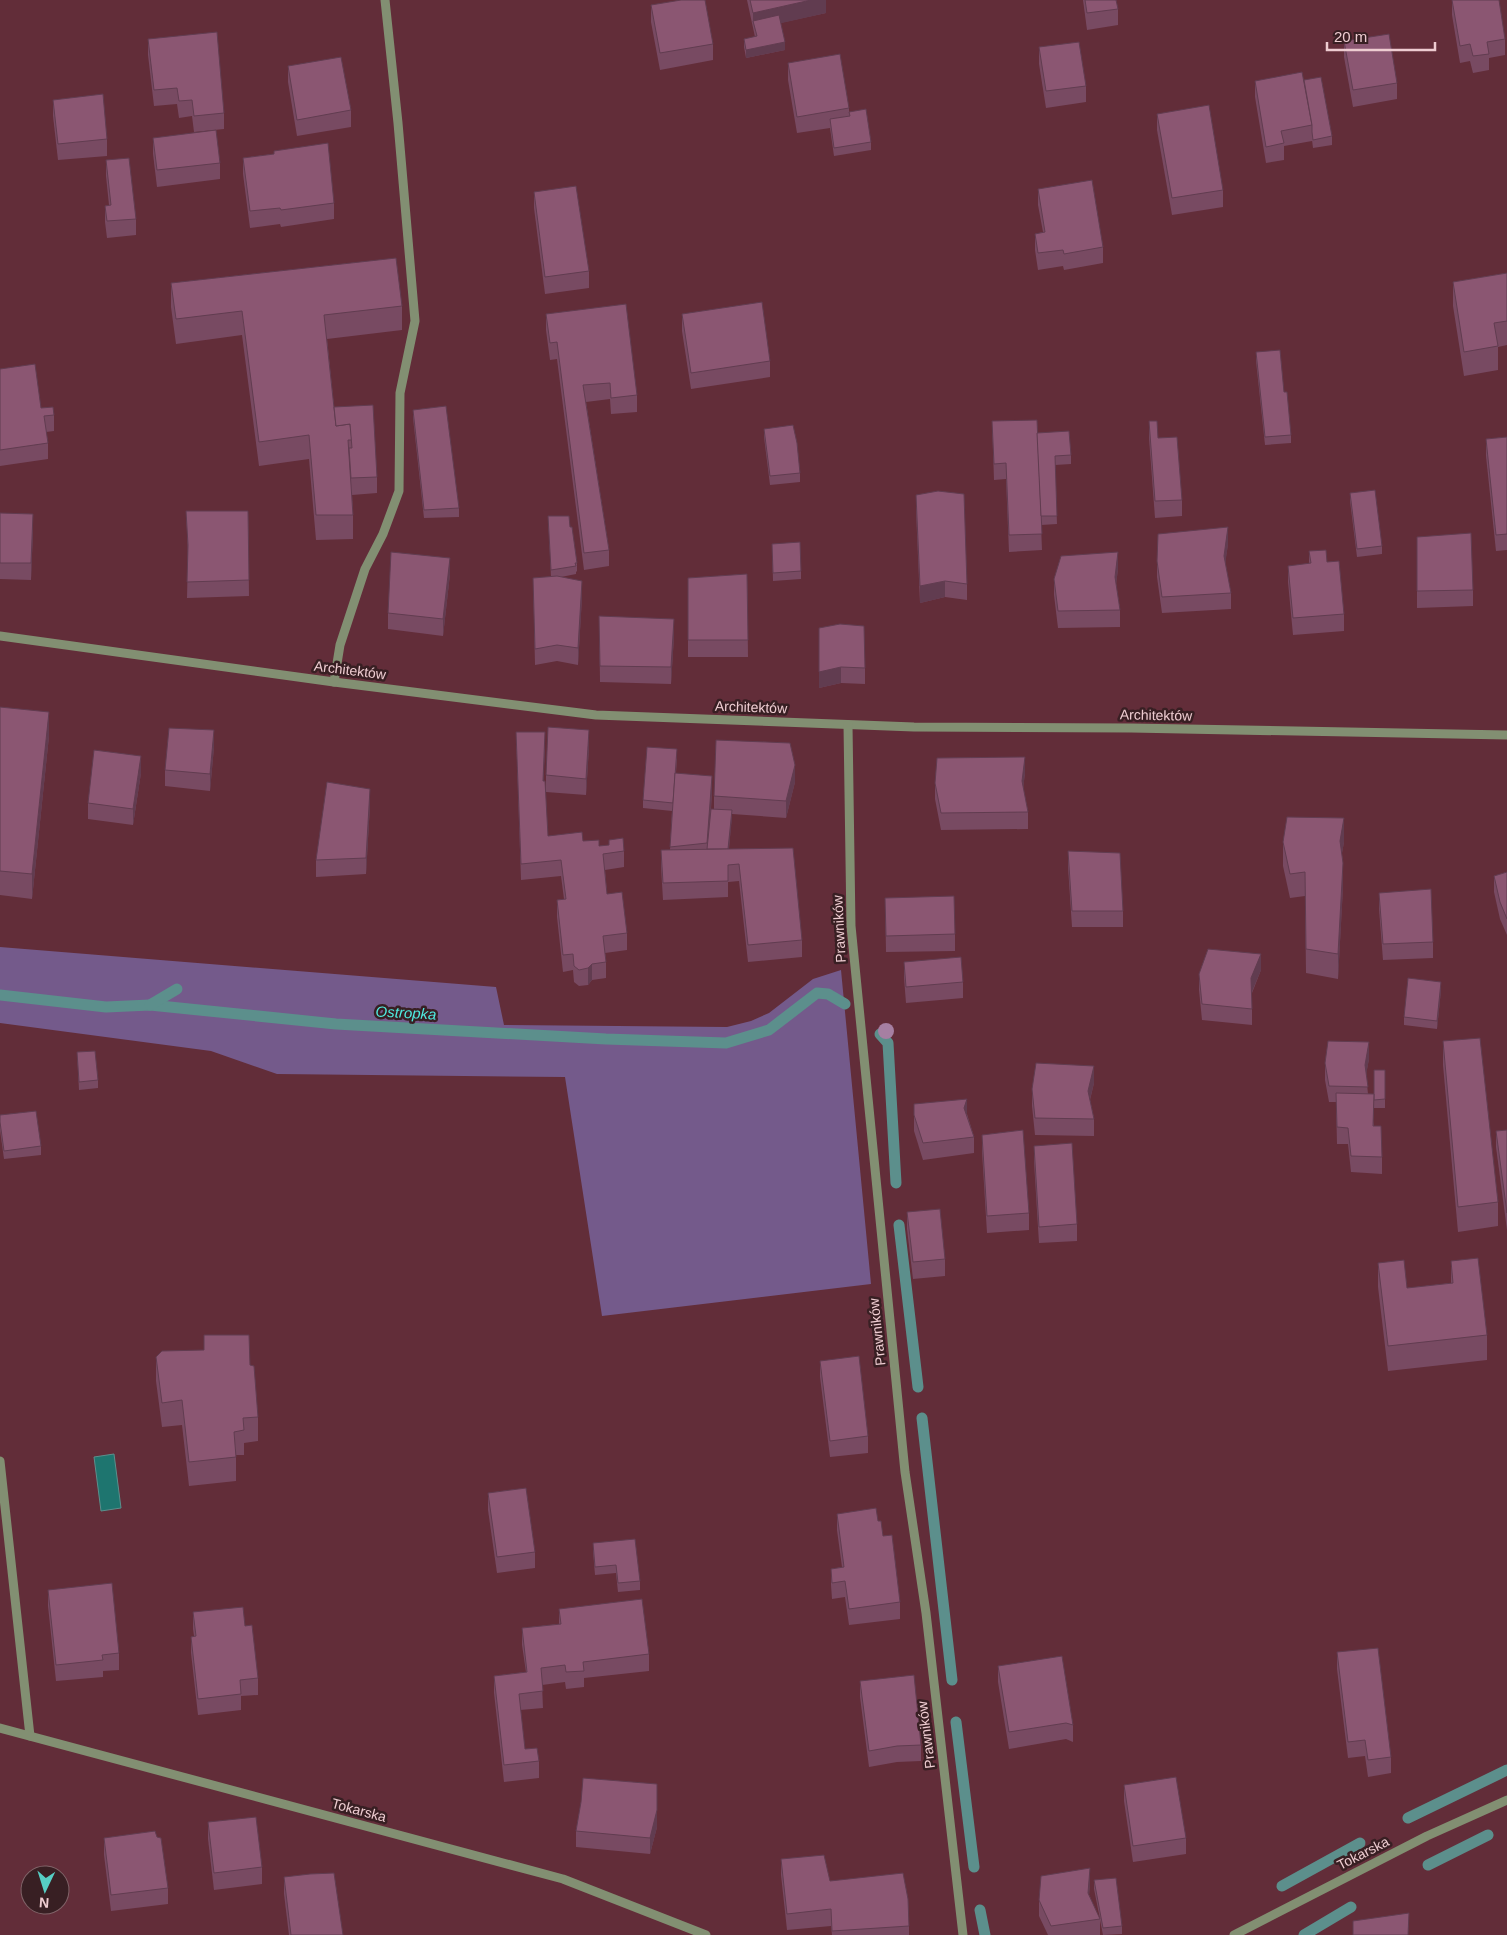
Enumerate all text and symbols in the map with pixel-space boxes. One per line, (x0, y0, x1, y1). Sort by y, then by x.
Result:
scale bar (1327, 20, 1434, 52)
text: 20 m (1334, 28, 1367, 45)
street label: Architektów (313, 658, 388, 682)
street label: Architektów (715, 698, 788, 716)
street label: Architektów (1120, 706, 1193, 724)
street label: Prawników (829, 894, 849, 963)
water label: Ostropka (375, 1002, 437, 1023)
street label: Prawników (865, 1297, 888, 1367)
street label: Prawników (914, 1700, 938, 1770)
street label: Tokarska (330, 1795, 388, 1825)
street label: Tokarska (1334, 1833, 1392, 1873)
north arrow (20, 1865, 70, 1915)
text: N (38, 1895, 50, 1911)

